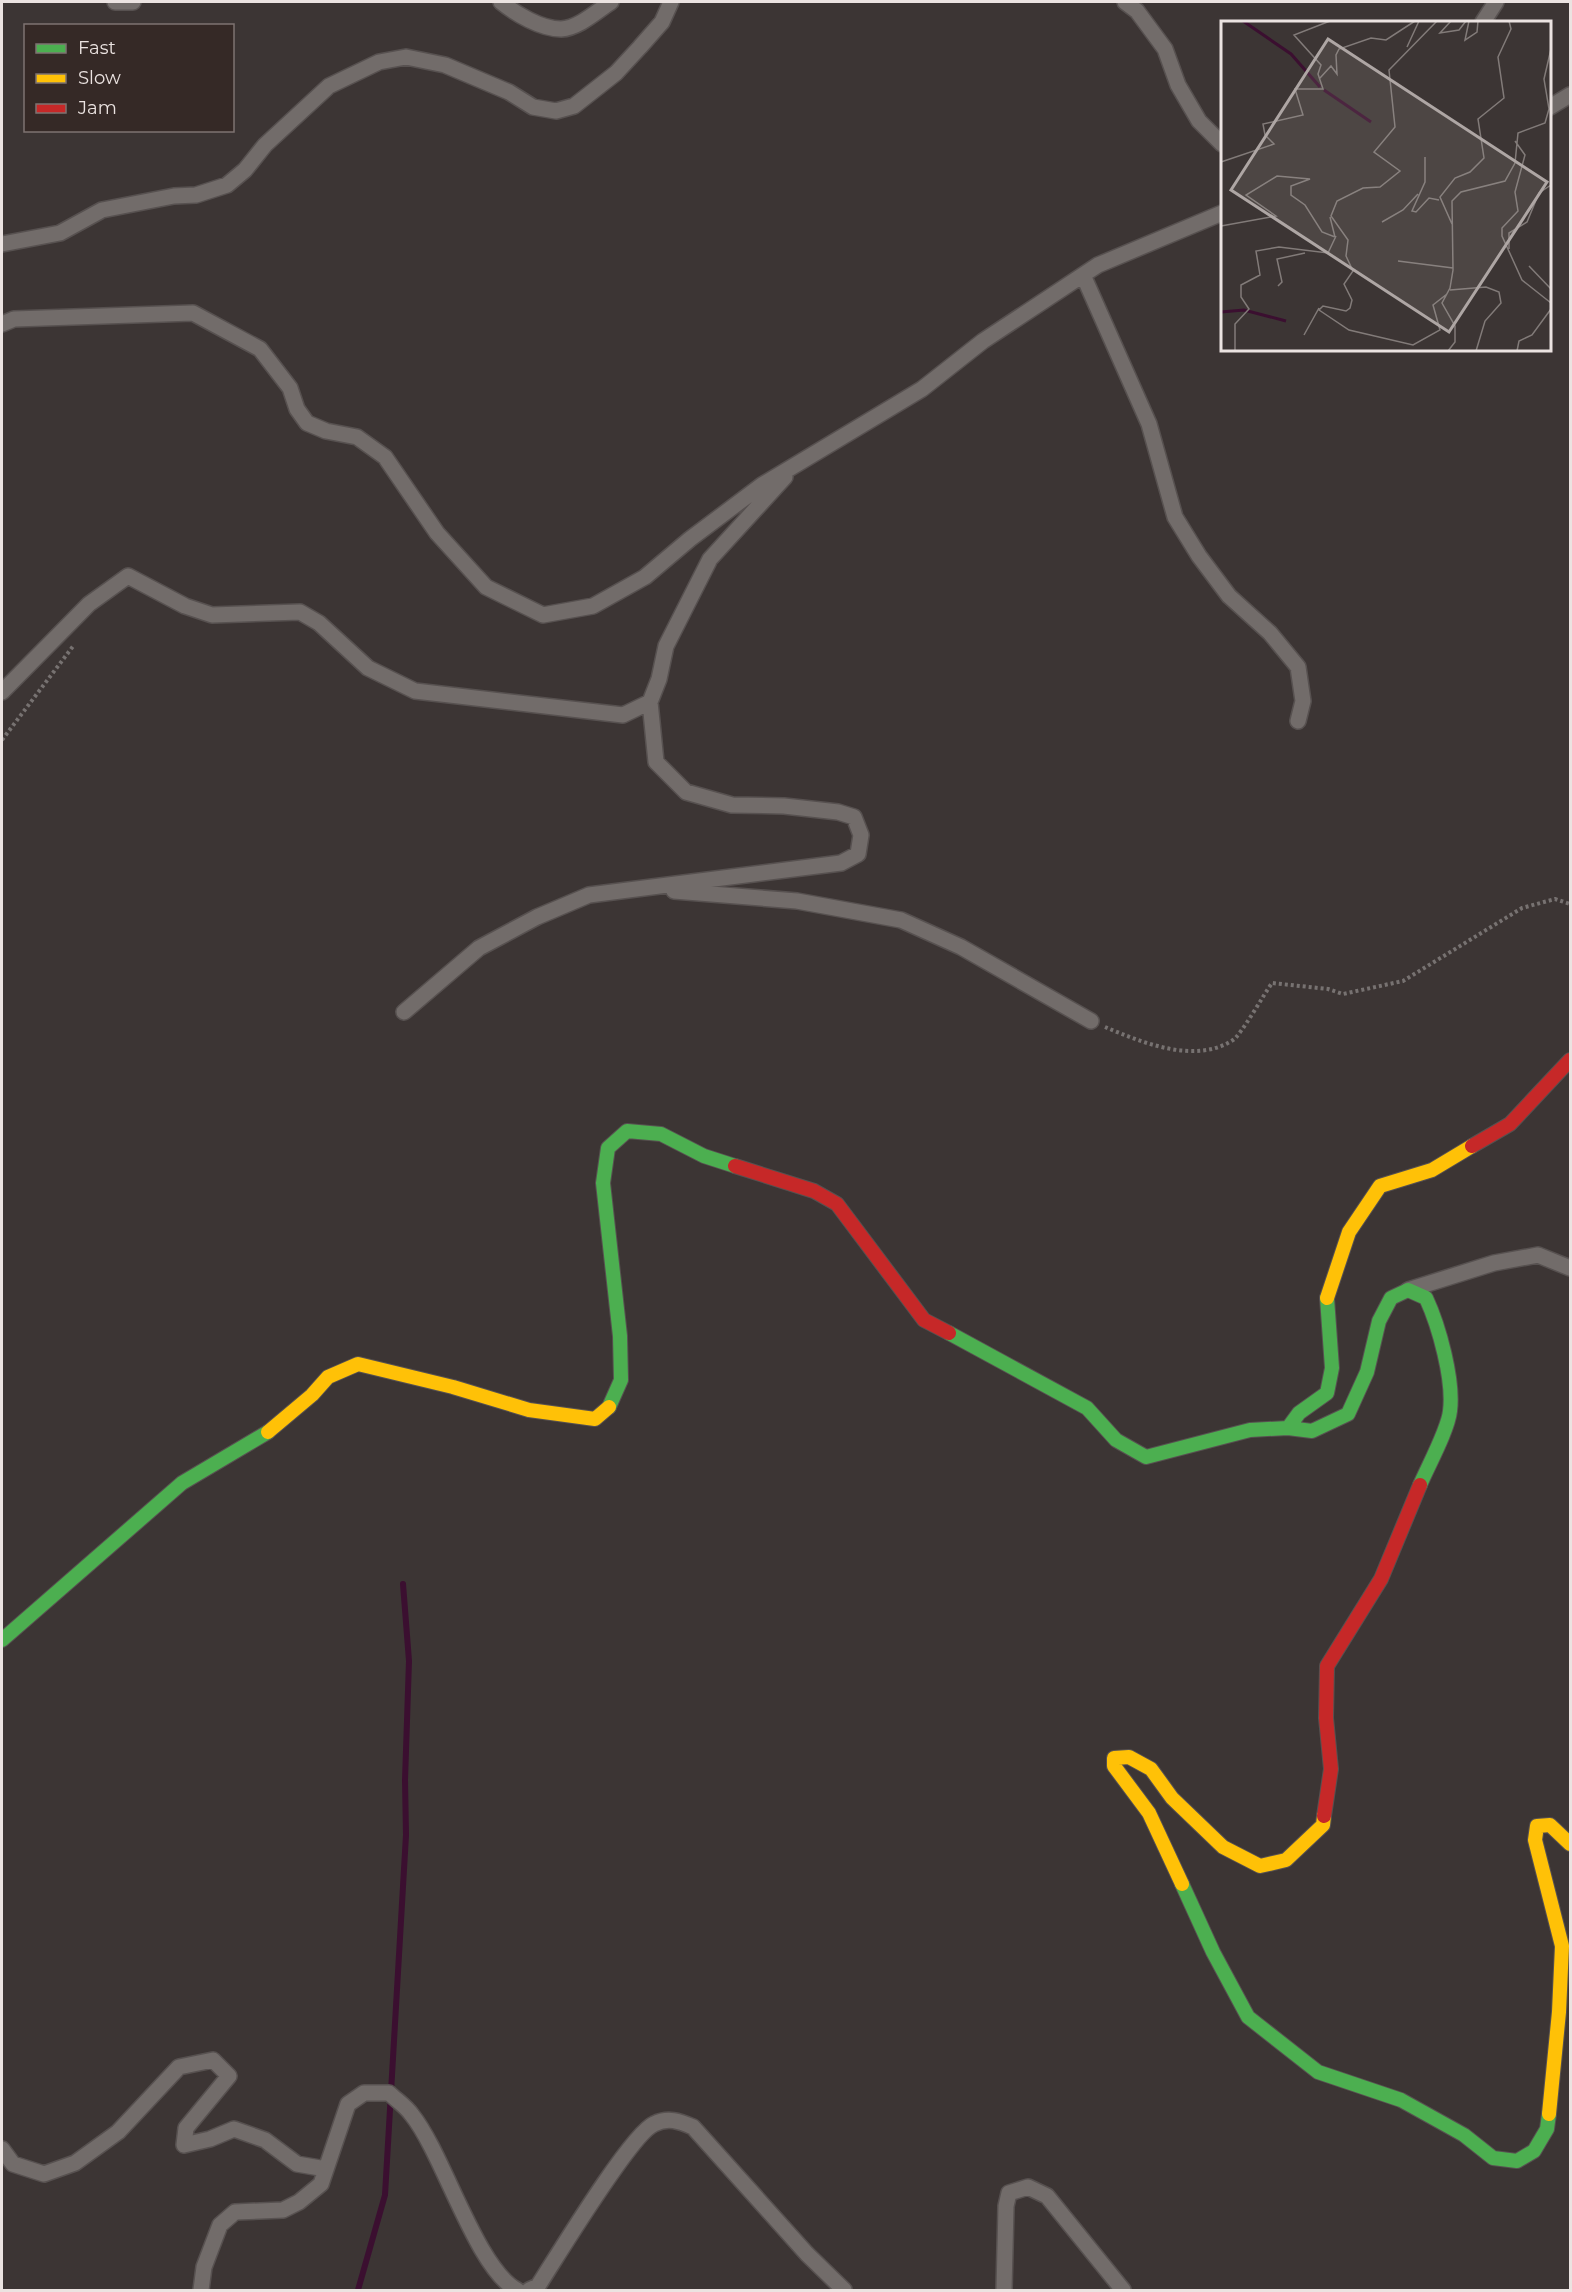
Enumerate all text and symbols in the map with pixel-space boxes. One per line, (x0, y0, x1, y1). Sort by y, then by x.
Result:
inset map (1221, 21, 1551, 351)
legend (24, 24, 234, 132)
text: Fast (78, 37, 116, 59)
text: Slow (78, 67, 121, 89)
text: Jam (77, 97, 117, 119)

